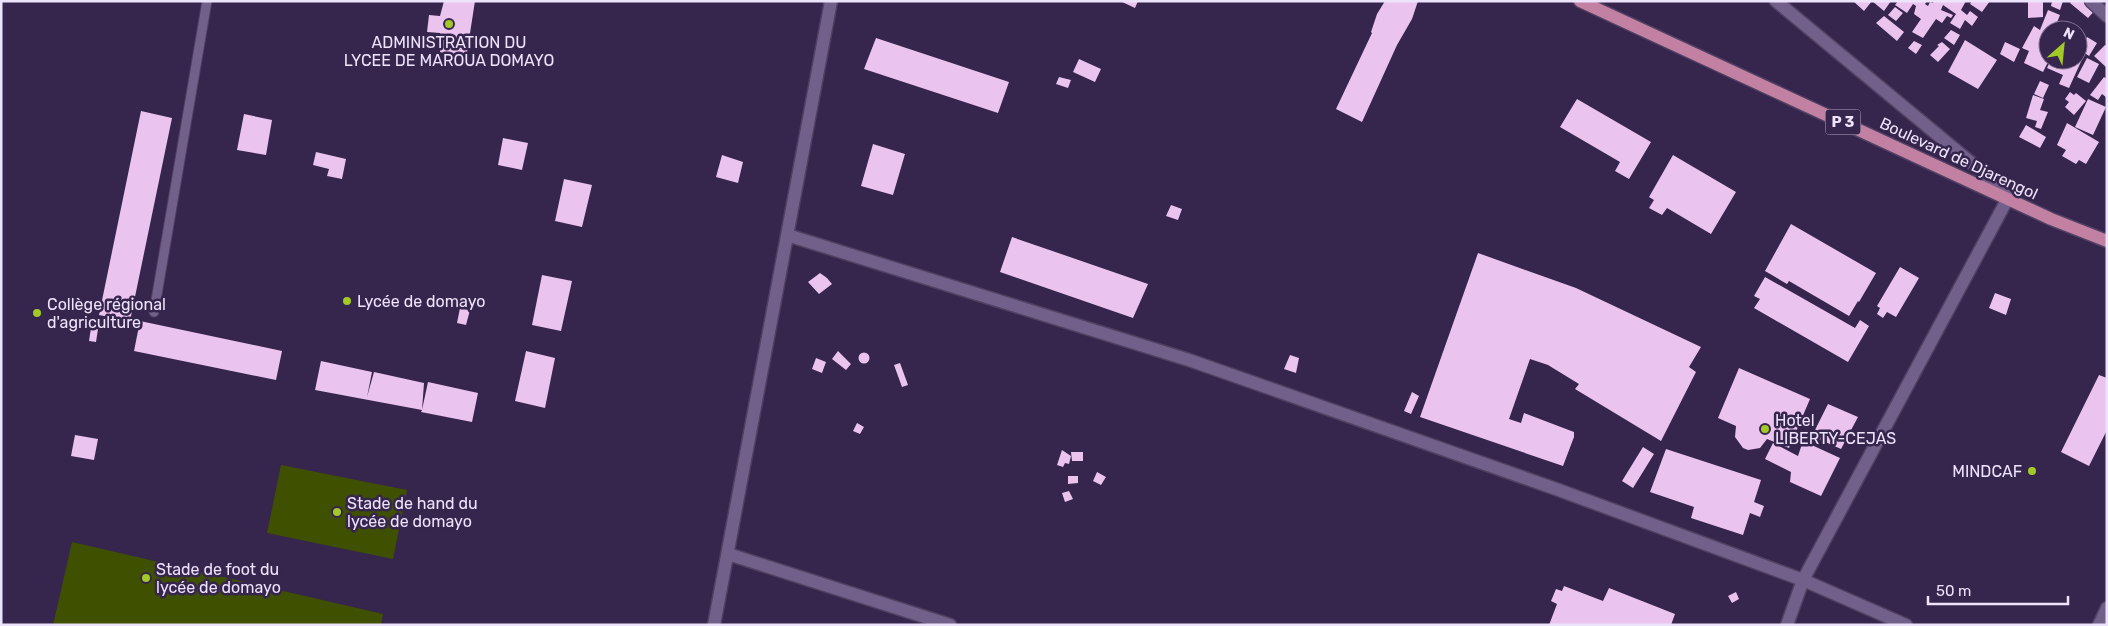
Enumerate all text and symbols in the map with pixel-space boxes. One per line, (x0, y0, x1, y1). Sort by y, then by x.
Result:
marker: ADMINISTRATION DU LYCEE DE MAROUA DOMAYO (443, 18, 455, 30)
north arrow (2038, 20, 2088, 70)
text: N (2060, 24, 2077, 44)
place label: ADMINISTRATION DU LYCEE DE MAROUA DOMAYO (344, 33, 554, 70)
road number: P 3 (1826, 110, 1860, 134)
street label: Boulevard de Djarengol (1877, 113, 2041, 203)
place label: Lycée de domayo (357, 292, 485, 311)
place label: Collège régional d'agriculture (47, 295, 166, 332)
marker: Lycée de domayo (341, 295, 353, 307)
marker: Collège régional d'agriculture (31, 307, 43, 319)
place label: Hotel LIBERTY-CEJAS (1775, 411, 1896, 448)
marker: Hotel LIBERTY-CEJAS (1759, 423, 1771, 435)
place label: MINDCAF (1952, 462, 2022, 481)
marker: MINDCAF (2026, 465, 2038, 477)
place label: Stade de hand du lycée de domayo (347, 494, 478, 531)
marker: Stade de hand du lycée de domayo (331, 506, 343, 518)
place label: Stade de foot du lycée de domayo (156, 560, 281, 597)
marker: Stade de foot du lycée de domayo (140, 572, 152, 584)
scale bar (1928, 574, 2068, 606)
text: 50 m (1936, 582, 1971, 600)

